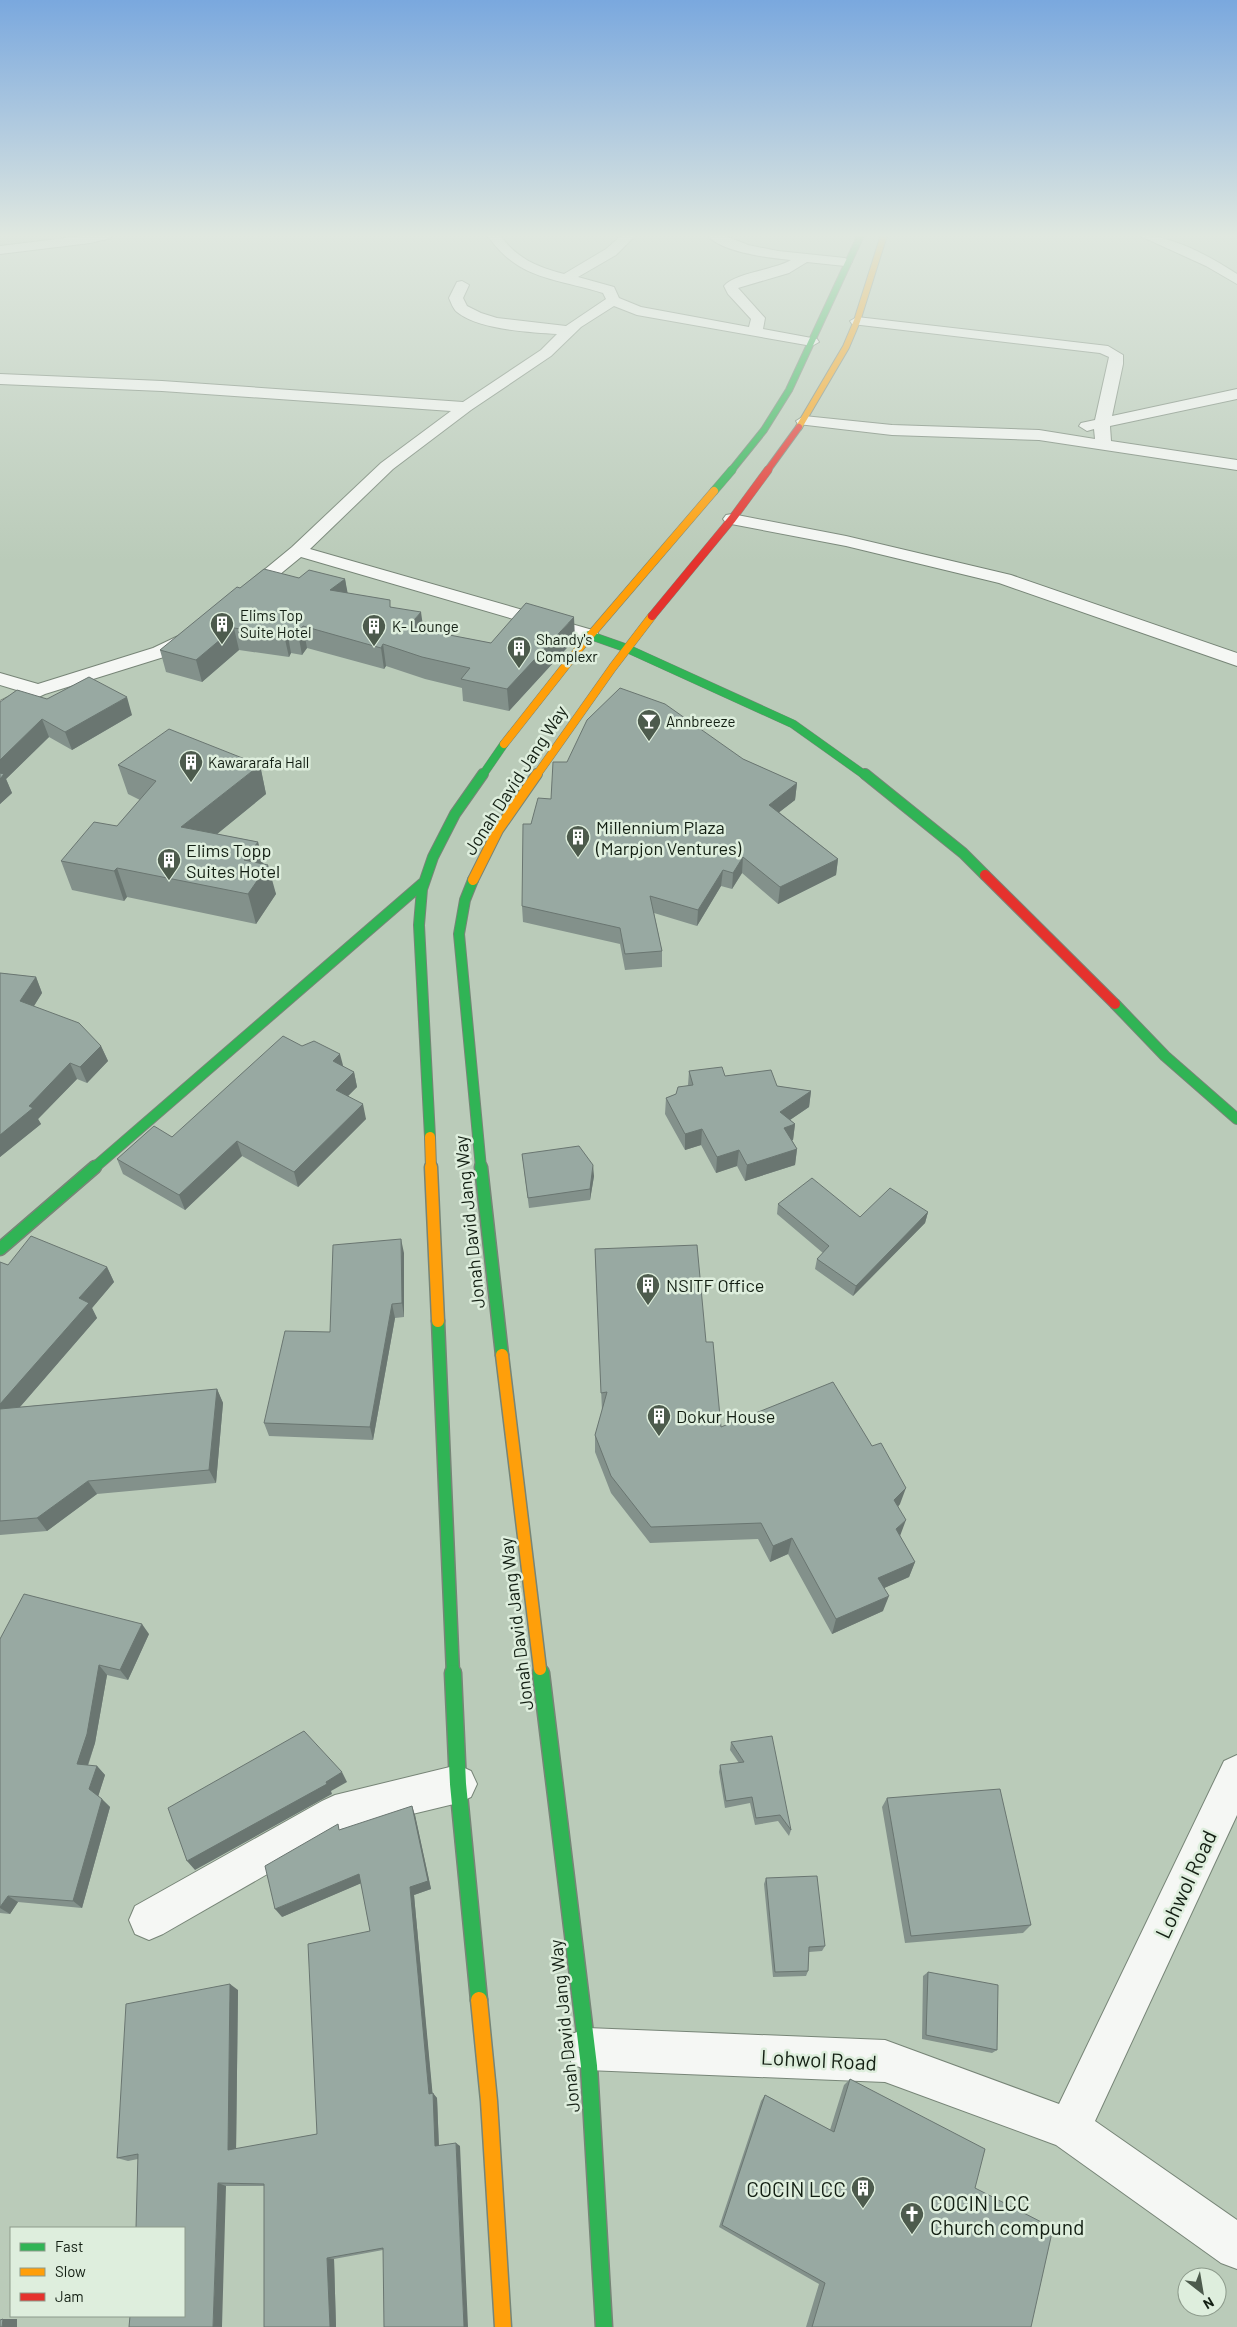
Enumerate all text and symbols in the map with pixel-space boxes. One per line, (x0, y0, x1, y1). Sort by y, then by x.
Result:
place label: Elims Top Suite Hotel (240, 606, 311, 641)
building icon: Elims Top Suite Hotel (209, 611, 235, 645)
building icon: K- Lounge (361, 613, 387, 647)
place label: K- Lounge (392, 617, 459, 635)
place label: Shandy's Complexr (536, 630, 598, 665)
building icon: Shandy's Complexr (506, 635, 532, 669)
street label: Jonah David Jang Way (458, 701, 572, 859)
bar icon: Annbreeze (636, 708, 662, 742)
place label: Annbreeze (666, 712, 736, 730)
building icon: Kawararafa Hall (178, 749, 204, 783)
place label: Kawararafa Hall (208, 753, 309, 771)
place label: Millennium Plaza (Marpjon Ventures) (595, 816, 742, 859)
building icon: Millennium Plaza (Marpjon Ventures) (565, 824, 591, 858)
place label: Elims Topp Suites Hotel (186, 839, 280, 882)
building icon: Elims Topp Suites Hotel (156, 847, 182, 881)
street label: Jonah David Jang Way (449, 1134, 489, 1310)
building icon: NSITF Office (635, 1272, 661, 1306)
place label: NSITF Office (666, 1274, 764, 1296)
building icon: Dokur House (646, 1403, 672, 1437)
place label: Dokur House (676, 1405, 775, 1427)
street label: Jonah David Jang Way (494, 1536, 538, 1712)
street label: Lohwol Road (1149, 1826, 1221, 1942)
street label: Jonah David Jang Way (544, 1938, 584, 2114)
street label: Lohwol Road (760, 2043, 878, 2075)
building icon: COCIN LCC (850, 2175, 876, 2209)
place label: COCIN LCC (746, 2176, 846, 2201)
place label: COCIN LCC Church compund (930, 2190, 1084, 2239)
church icon: COCIN LCC Church compund (899, 2201, 925, 2235)
legend (10, 2227, 185, 2317)
text: Fast (55, 2237, 83, 2255)
text: Slow (55, 2262, 86, 2280)
north arrow (1177, 2267, 1227, 2317)
text: Jam (55, 2287, 84, 2305)
text: N (1201, 2294, 1217, 2313)

